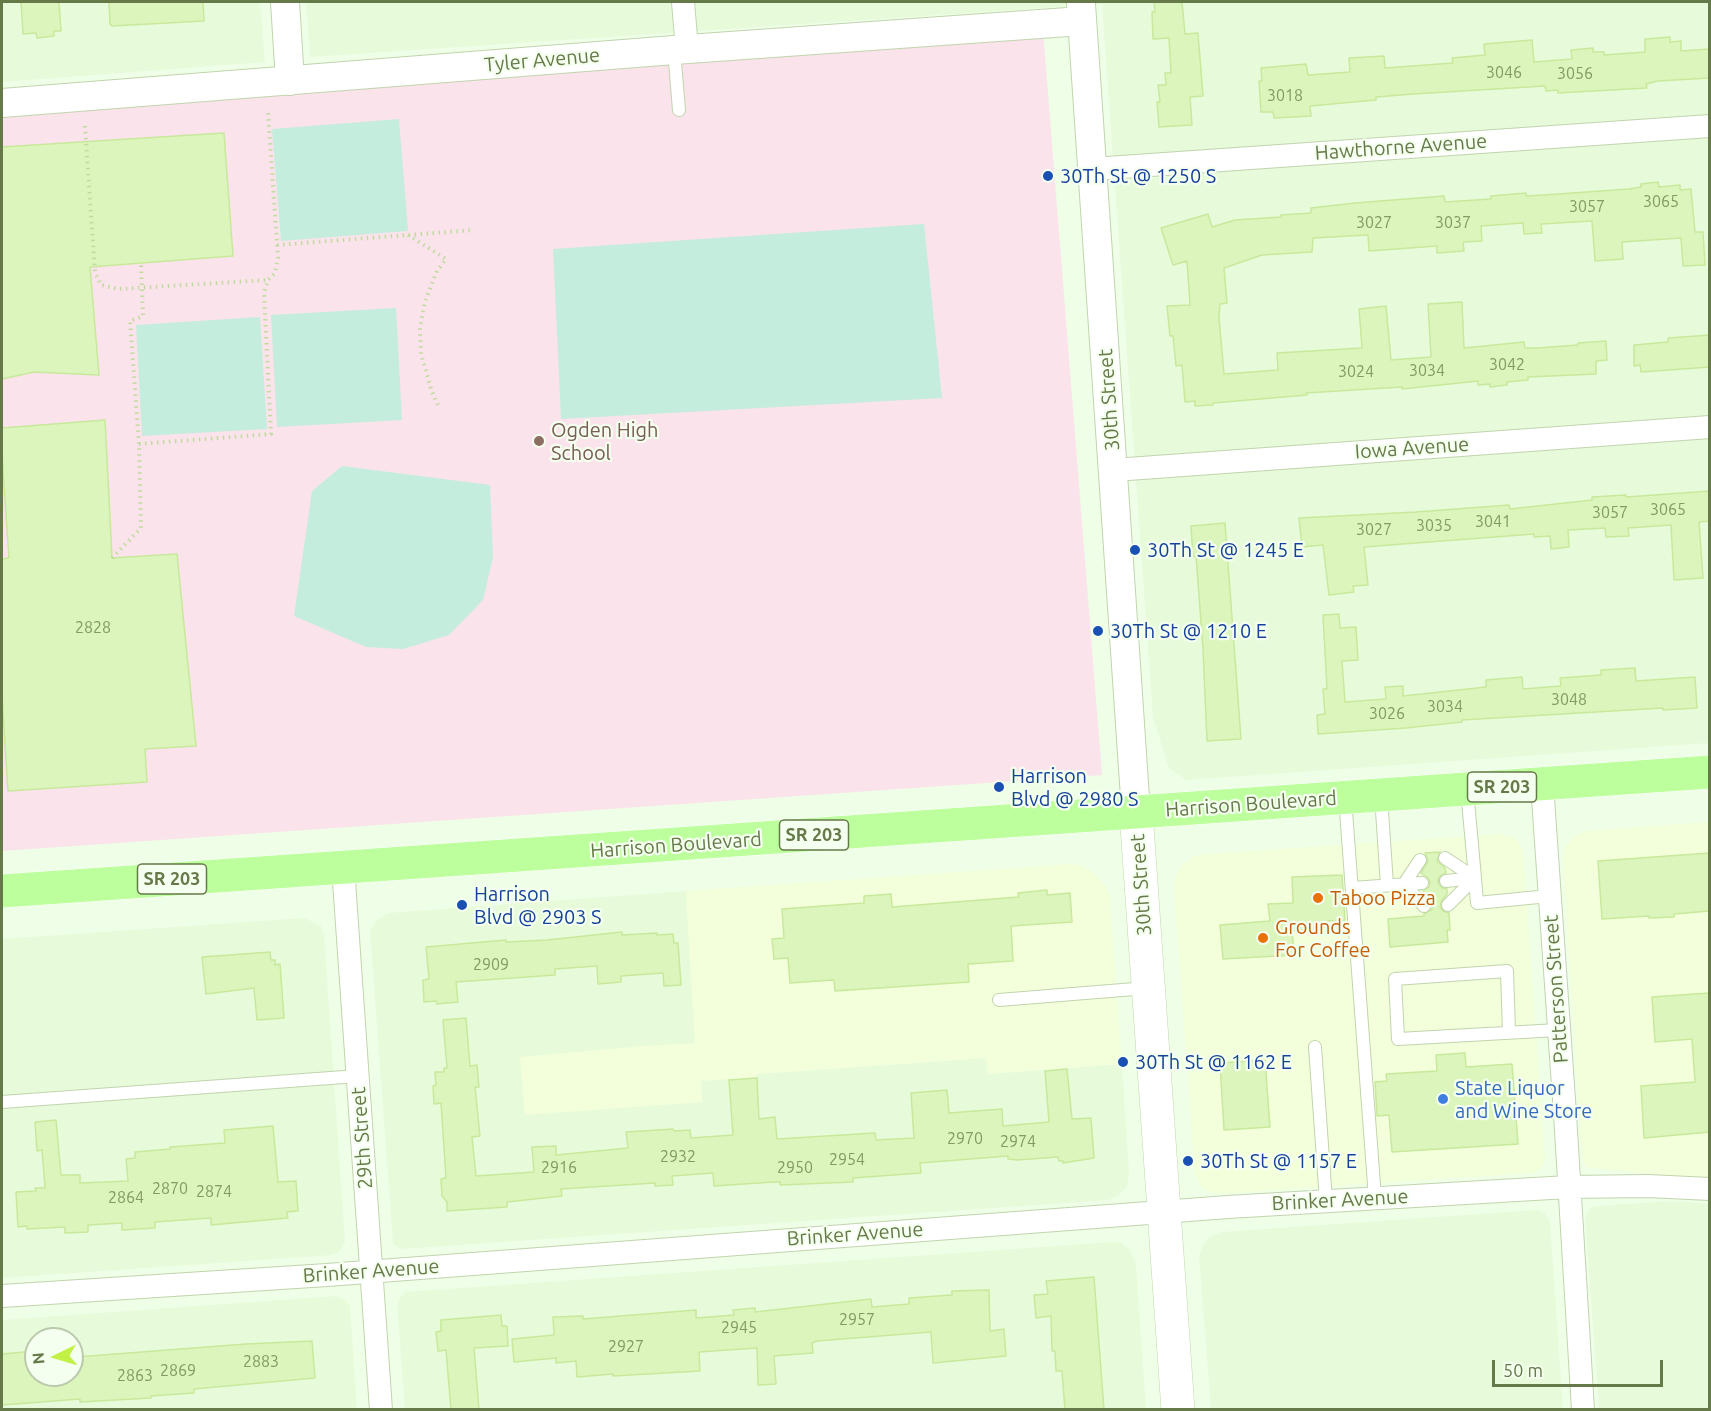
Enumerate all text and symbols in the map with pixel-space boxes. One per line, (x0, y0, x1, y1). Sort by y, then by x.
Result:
street label: Tyler Avenue (483, 43, 601, 77)
house number: 3046 (1486, 63, 1522, 83)
house number: 3056 (1557, 64, 1593, 84)
house number: 3018 (1267, 86, 1303, 106)
street label: Hawthorne Avenue (1314, 129, 1488, 165)
place label: 30Th St @ 1250 S (1060, 164, 1216, 188)
marker: 30Th St @ 1250 S (1041, 169, 1055, 183)
house number: 3065 (1643, 192, 1679, 212)
house number: 3057 (1569, 197, 1605, 217)
house number: 3027 (1356, 213, 1392, 233)
house number: 3037 (1435, 213, 1471, 233)
street label: 30th Street (1093, 348, 1125, 452)
house number: 3042 (1489, 355, 1525, 375)
house number: 3034 (1409, 361, 1445, 381)
house number: 3024 (1338, 362, 1374, 382)
place label: Ogden High School (551, 418, 658, 465)
street label: Iowa Avenue (1354, 432, 1470, 464)
marker: Ogden High School (532, 434, 546, 448)
house number: 3065 (1650, 500, 1686, 520)
house number: 3057 (1592, 503, 1628, 523)
house number: 3041 (1475, 512, 1511, 532)
house number: 3035 (1416, 516, 1452, 536)
house number: 3027 (1356, 520, 1392, 540)
place label: 30Th St @ 1245 E (1147, 538, 1304, 562)
marker: 30Th St @ 1245 E (1128, 543, 1142, 557)
house number: 2828 (75, 618, 111, 638)
place label: 30Th St @ 1210 E (1110, 619, 1267, 643)
marker: 30Th St @ 1210 E (1091, 624, 1105, 638)
house number: 3048 (1551, 690, 1587, 710)
house number: 3034 (1427, 697, 1463, 717)
house number: 3026 (1369, 704, 1405, 724)
place label: Harrison Blvd @ 2980 S (1011, 764, 1139, 811)
road number: SR 203 (1468, 772, 1537, 802)
marker: Harrison Blvd @ 2980 S (992, 780, 1006, 794)
street label: Harrison Boulevard (1164, 786, 1338, 822)
road number: SR 203 (780, 820, 848, 850)
street label: Harrison Boulevard (589, 827, 763, 863)
street label: 30th Street (1125, 833, 1157, 937)
road number: SR 203 (138, 864, 207, 894)
place label: Harrison Blvd @ 2903 S (474, 882, 602, 929)
place label: Taboo Pizza (1330, 886, 1436, 910)
marker: Taboo Pizza (1311, 891, 1325, 905)
marker: Harrison Blvd @ 2903 S (455, 898, 469, 912)
street label: Patterson Street (1539, 914, 1573, 1064)
place label: Grounds For Coffee (1275, 915, 1371, 962)
marker: Grounds For Coffee (1256, 931, 1270, 945)
house number: 2909 (473, 955, 509, 975)
place label: 30Th St @ 1162 E (1135, 1050, 1292, 1074)
marker: 30Th St @ 1162 E (1116, 1055, 1130, 1069)
place label: State Liquor and Wine Store (1455, 1076, 1592, 1123)
street label: 29th Street (346, 1086, 378, 1190)
marker: State Liquor and Wine Store (1436, 1092, 1450, 1106)
house number: 2970 (947, 1129, 983, 1149)
house number: 2974 (1000, 1132, 1036, 1152)
house number: 2932 (660, 1147, 696, 1167)
place label: 30Th St @ 1157 E (1200, 1149, 1357, 1173)
house number: 2954 (829, 1150, 865, 1170)
marker: 30Th St @ 1157 E (1181, 1154, 1195, 1168)
house number: 2916 (541, 1158, 577, 1178)
house number: 2950 (777, 1158, 813, 1178)
house number: 2870 (152, 1179, 188, 1199)
house number: 2874 (196, 1182, 232, 1202)
street label: Brinker Avenue (1271, 1184, 1409, 1216)
house number: 2864 (108, 1188, 144, 1208)
street label: Brinker Avenue (786, 1217, 924, 1251)
street label: Brinker Avenue (302, 1254, 440, 1288)
house number: 2957 (839, 1310, 875, 1330)
house number: 2945 (721, 1318, 757, 1338)
north arrow (24, 1327, 84, 1387)
house number: 2927 (608, 1337, 644, 1357)
scale bar (1495, 1348, 1666, 1386)
text: N (29, 1352, 48, 1365)
house number: 2883 (243, 1352, 279, 1372)
text: 50 m (1503, 1360, 1543, 1380)
house number: 2869 (160, 1361, 196, 1381)
house number: 2863 (117, 1366, 153, 1386)

